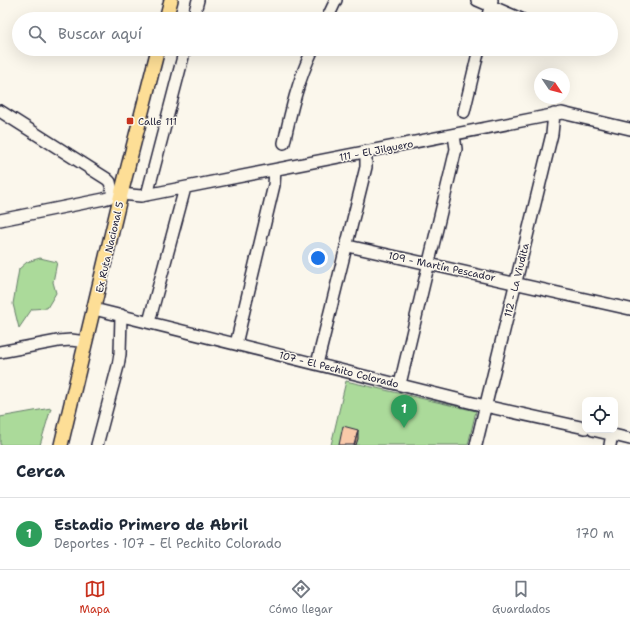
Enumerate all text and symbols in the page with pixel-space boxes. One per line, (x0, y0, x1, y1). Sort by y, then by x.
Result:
search box (12, 12, 618, 56)
icon: search (26, 23, 48, 45)
text: Buscar aquí (58, 24, 142, 44)
north arrow (534, 68, 570, 104)
place label: Calle 111 (138, 115, 177, 128)
marker: Calle 111 (125, 116, 135, 126)
street label: 111 - El Jilguero (338, 137, 414, 164)
street label: Ex Ruta Nacional 5 (93, 200, 126, 294)
street label: 112 - La Viudita (501, 241, 532, 318)
your location (308, 248, 328, 268)
street label: 109 - Martín Pescador (387, 249, 497, 284)
street label: 107 - El Pechito Colorado (278, 348, 400, 391)
pin: 1 (391, 395, 417, 428)
map controls (582, 397, 618, 433)
button: locate (582, 397, 618, 433)
text: Cerca (16, 460, 65, 482)
text: Estadio Primero de Abril (54, 515, 248, 535)
text: 1 (26, 525, 32, 542)
text: 170 m (576, 525, 614, 542)
text: Deportes · 107 - El Pechito Colorado (54, 535, 282, 552)
tab: Mapa (79, 578, 110, 617)
tab: Cómo llegar (269, 578, 333, 617)
tab: Guardados (492, 578, 550, 617)

